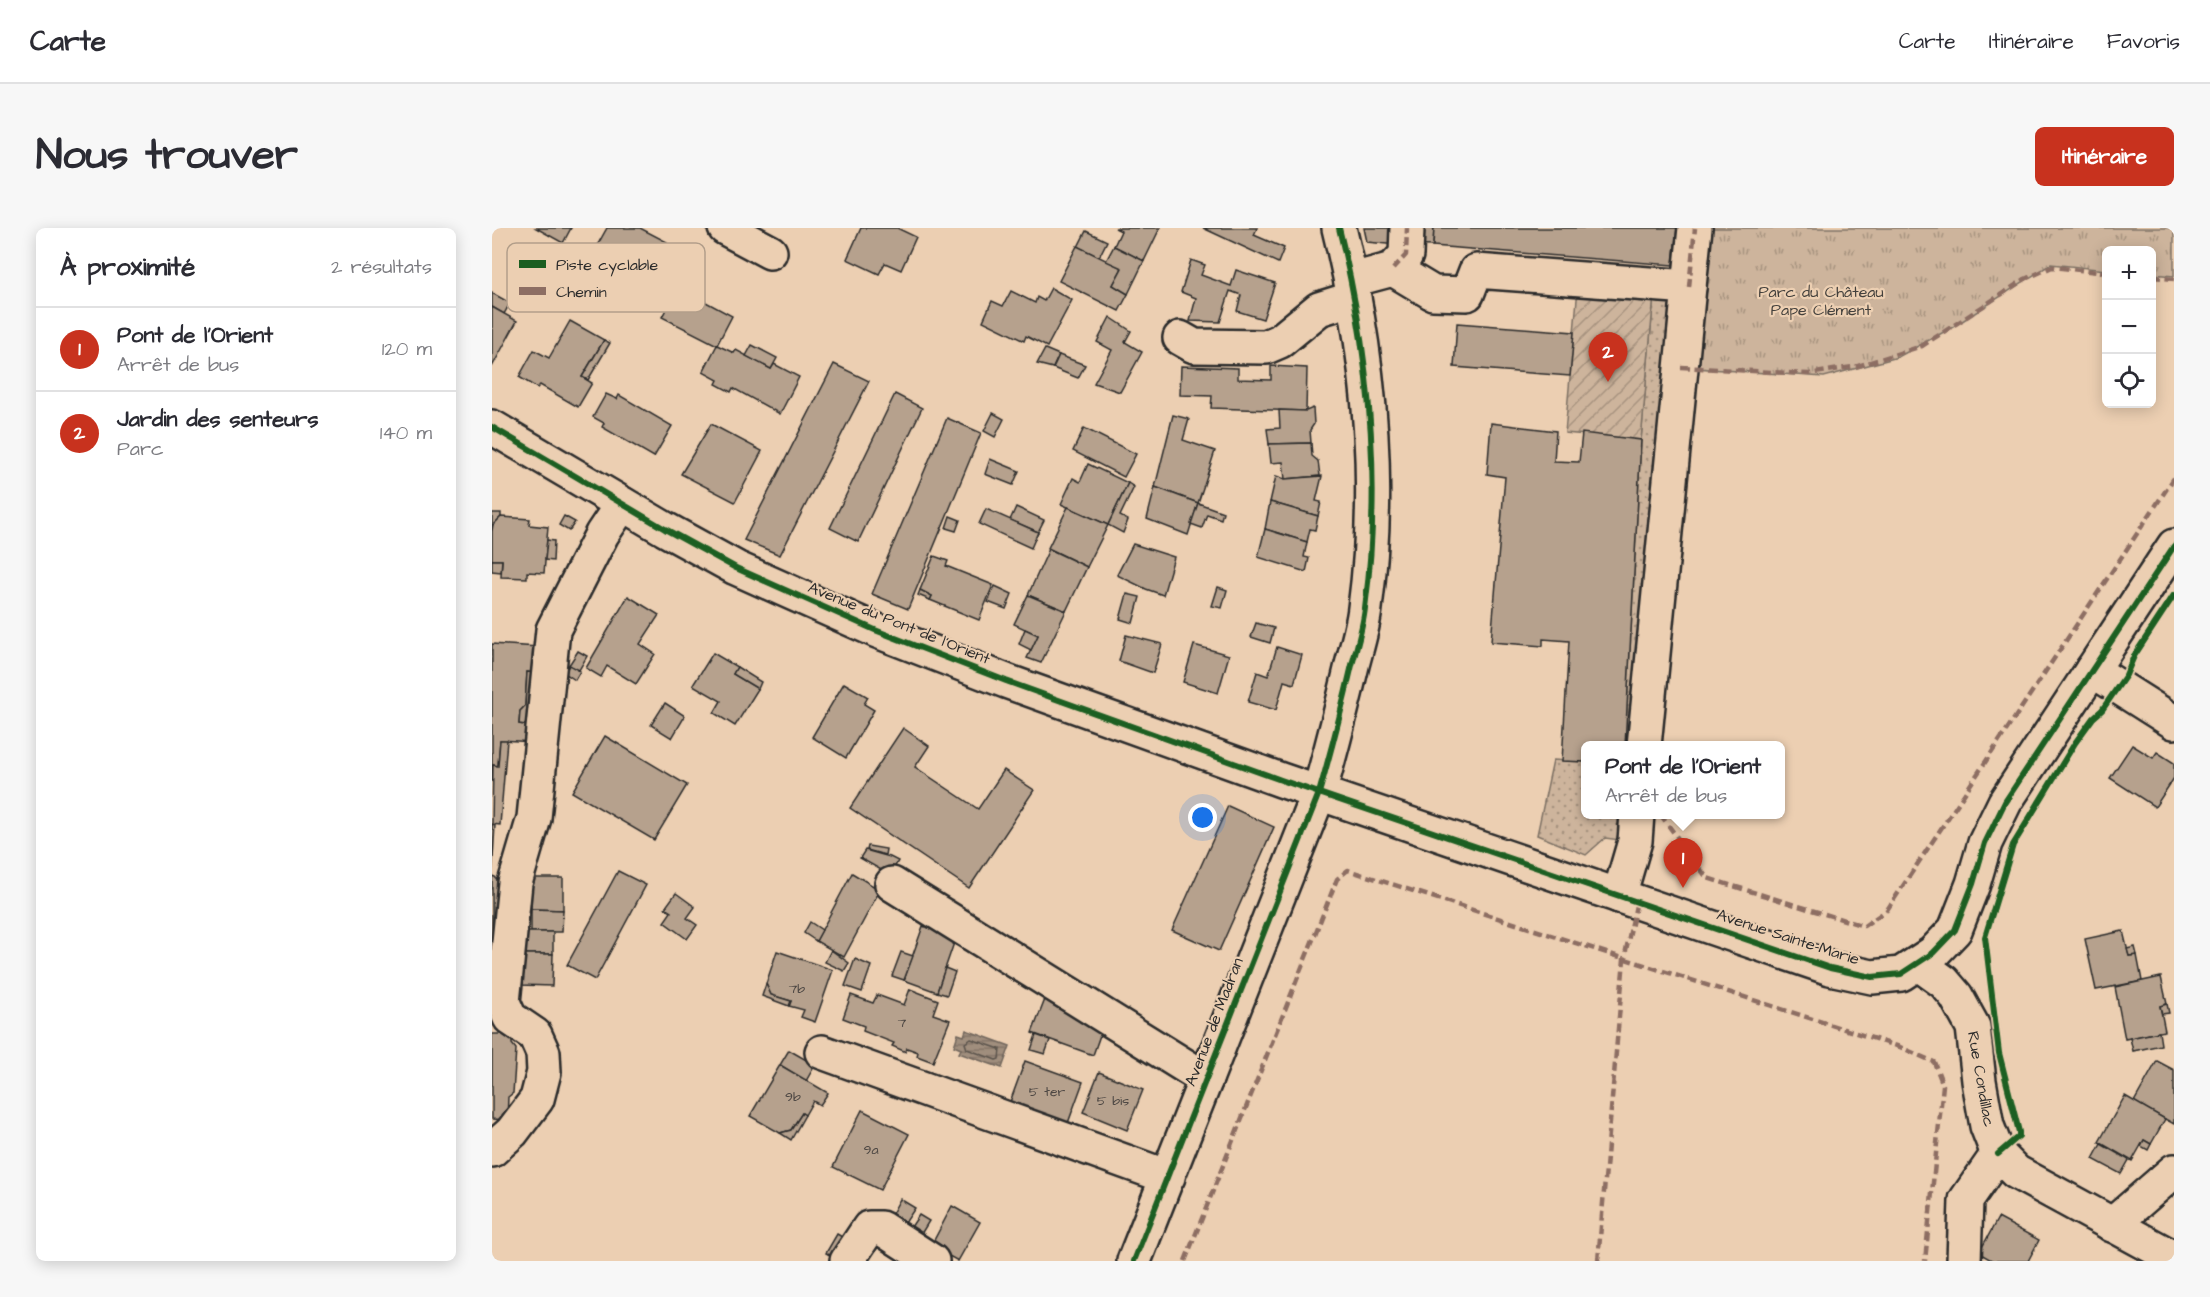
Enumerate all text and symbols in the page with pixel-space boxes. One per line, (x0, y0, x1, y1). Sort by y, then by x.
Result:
text: Carte (30, 22, 106, 61)
text: Carte (1899, 27, 1956, 56)
text: Itinéraire (1989, 27, 2074, 56)
text: Favoris (2107, 27, 2180, 56)
text: Nous trouver (36, 127, 298, 185)
button: Itinéraire (2035, 127, 2174, 186)
legend (507, 243, 705, 312)
map controls (2102, 246, 2156, 408)
button: + (2102, 246, 2156, 300)
text: À proximité (60, 249, 195, 285)
text: 2 résultats (331, 253, 432, 281)
text: Piste cyclable (556, 254, 658, 277)
text: Chemin (556, 281, 607, 303)
park label: Parc du Château Pape Clément (1758, 281, 1884, 321)
button: − (2102, 300, 2156, 354)
text: Pont de l'Orient (117, 320, 273, 351)
pin: 2 (1588, 332, 1628, 382)
text: 1 (78, 335, 81, 363)
text: 120 m (382, 335, 432, 363)
text: Arrêt de bus (117, 351, 239, 379)
button: locate (2102, 354, 2156, 408)
text: Jardin des senteurs (117, 404, 319, 435)
text: 2 (74, 419, 85, 447)
text: 140 m (380, 419, 432, 447)
text: Parc (117, 435, 164, 463)
street label: Avenue du Pont de l'Orient (805, 576, 994, 670)
popup (1581, 741, 1785, 819)
text: Pont de l'Orient (1605, 751, 1761, 782)
text: Arrêt de bus (1605, 782, 1727, 810)
your location (1188, 803, 1217, 832)
pin: 1 (1664, 838, 1702, 888)
street label: Avenue Sainte-Marie (1714, 904, 1862, 971)
street label: Avenue de Madran (1179, 954, 1249, 1090)
house number: 7b (789, 979, 805, 999)
house number: 7 (898, 1013, 907, 1033)
street label: Rue Condillac (1962, 1029, 2000, 1129)
house number: 5 ter (1029, 1082, 1066, 1102)
house number: 9b (785, 1087, 801, 1107)
house number: 5 bis (1097, 1091, 1129, 1111)
house number: 9a (863, 1140, 879, 1160)

